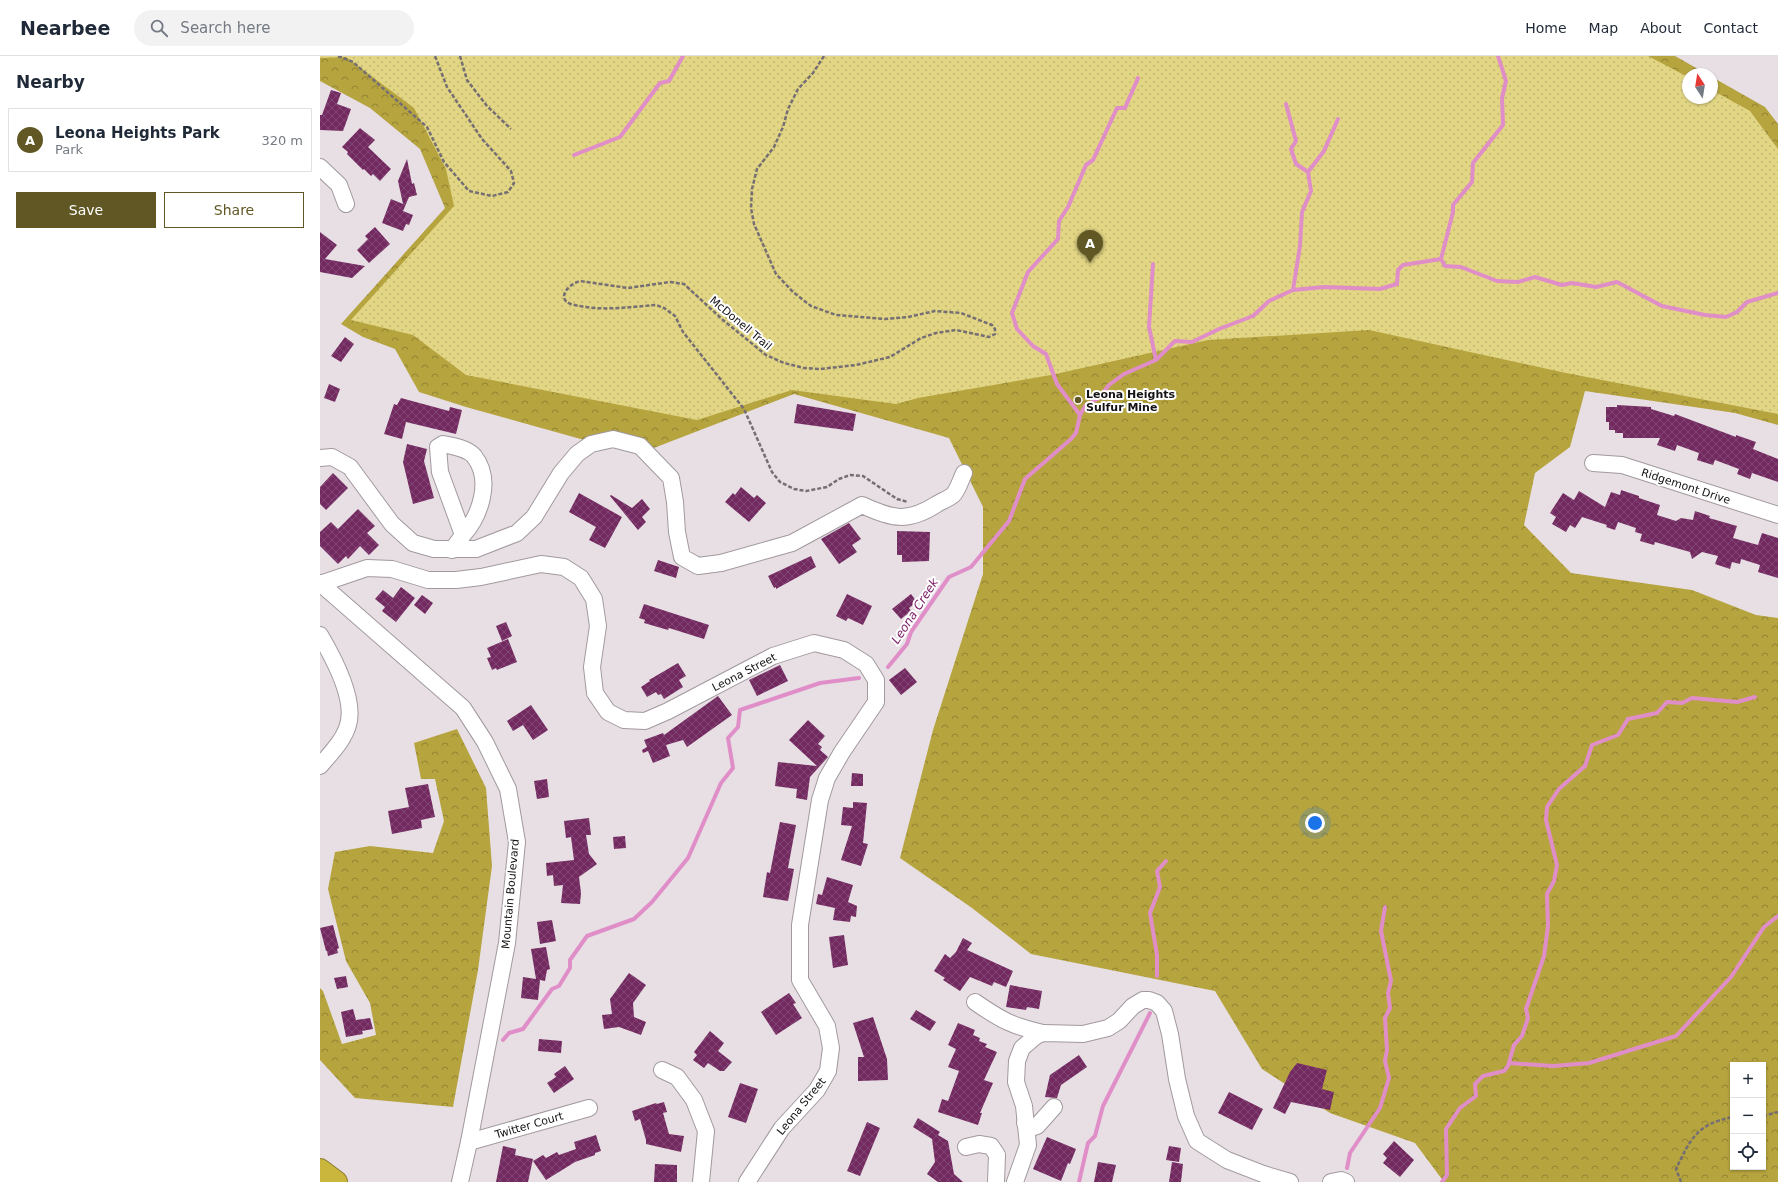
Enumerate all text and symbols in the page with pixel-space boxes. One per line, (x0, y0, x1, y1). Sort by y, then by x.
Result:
search box (134, 10, 414, 46)
text: Nearbee (20, 17, 110, 39)
icon: search (148, 17, 170, 39)
text: Search here (180, 19, 270, 37)
text: Home (1525, 20, 1567, 36)
text: Map (1589, 20, 1618, 36)
text: About (1640, 20, 1682, 36)
text: Contact (1704, 20, 1758, 36)
north arrow (1682, 68, 1718, 104)
text: Nearby (16, 72, 85, 92)
text: Leona Heights Park (55, 124, 220, 142)
text: A (25, 133, 35, 148)
text: 320 m (261, 133, 303, 148)
text: Park (55, 142, 83, 157)
button: Save (16, 192, 156, 228)
button: Share (164, 192, 304, 228)
pin: A (1077, 230, 1103, 263)
street label: McDonell Trail (707, 294, 774, 353)
place label: Leona Heights Sulfur Mine (1086, 388, 1176, 414)
marker: Leona Heights Sulfur Mine (1073, 395, 1083, 405)
street label: Ridgemont Drive (1640, 466, 1732, 507)
water label: Leona Creek (889, 575, 942, 646)
street label: Leona Street (710, 650, 779, 694)
your location (1305, 813, 1325, 833)
street label: Mountain Boulevard (499, 838, 522, 950)
map controls (1730, 1062, 1766, 1170)
button: + (1730, 1062, 1766, 1098)
street label: Leona Street (774, 1074, 829, 1138)
button: − (1730, 1098, 1766, 1134)
street label: Twitter Court (492, 1109, 566, 1142)
button: locate (1730, 1134, 1766, 1170)

